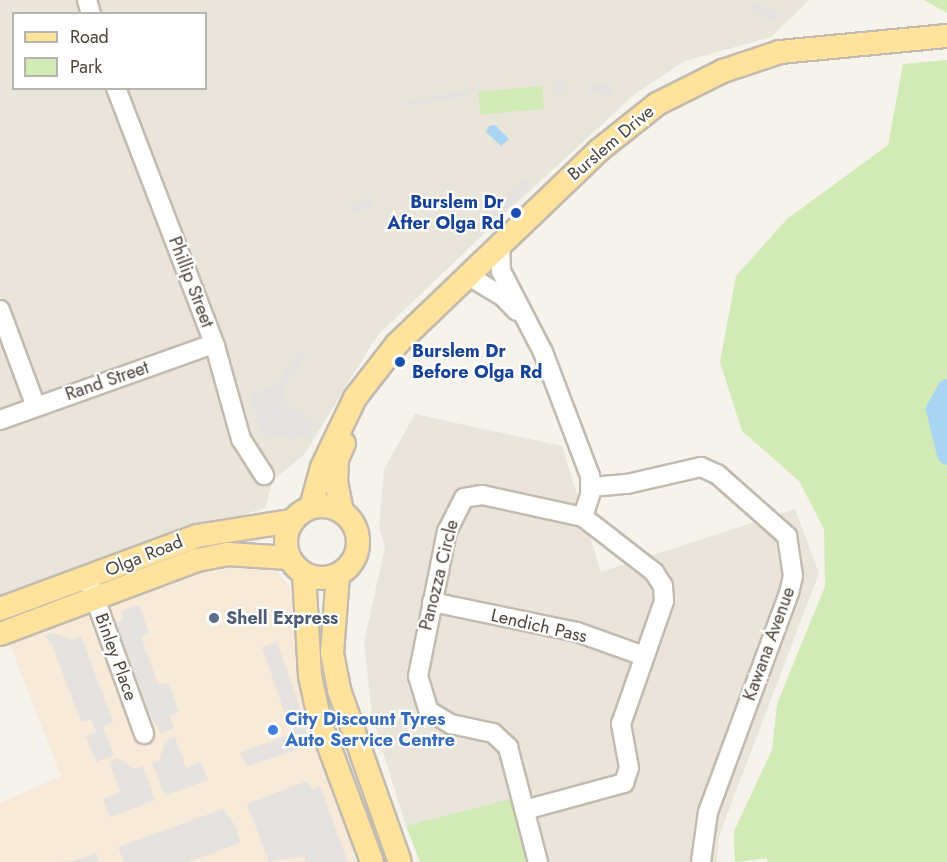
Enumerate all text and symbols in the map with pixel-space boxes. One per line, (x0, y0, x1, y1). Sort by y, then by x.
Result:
legend (12, 12, 207, 90)
text: Road (70, 24, 109, 50)
text: Park (70, 54, 102, 80)
street label: Burslem Drive (564, 101, 658, 185)
place label: Burslem Dr After Olga Rd (387, 192, 504, 234)
marker: Burslem Dr After Olga Rd (509, 206, 523, 220)
street label: Phillip Street (164, 234, 218, 330)
place label: Burslem Dr Before Olga Rd (412, 341, 542, 384)
marker: Burslem Dr Before Olga Rd (393, 355, 407, 369)
street label: Rand Street (62, 357, 152, 405)
street label: Panozza Circle (415, 518, 463, 632)
street label: Olga Road (102, 531, 186, 581)
street label: Kawana Avenue (738, 584, 800, 704)
street label: Lendich Pass (489, 604, 589, 648)
place label: Shell Express (226, 607, 338, 629)
street label: Binley Place (90, 610, 142, 704)
marker: Shell Express (207, 611, 221, 625)
place label: City Discount Tyres Auto Service Centre (285, 709, 455, 752)
marker: City Discount Tyres Auto Service Centre (266, 723, 280, 737)

